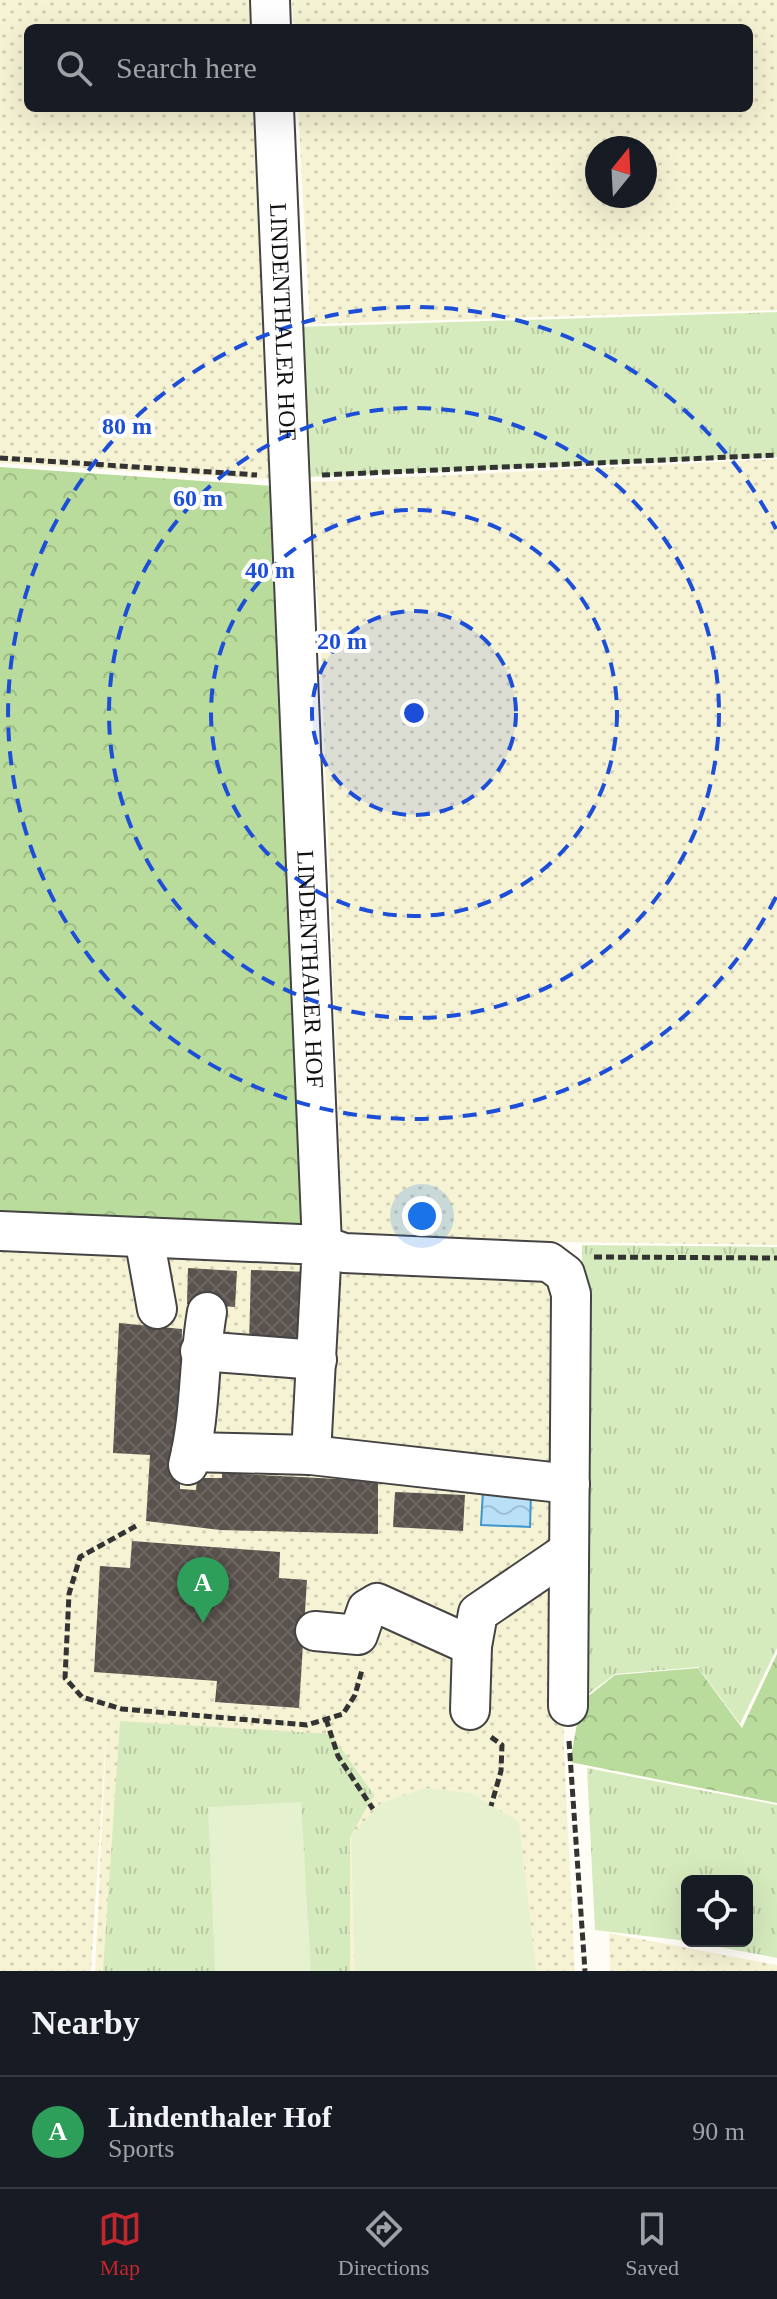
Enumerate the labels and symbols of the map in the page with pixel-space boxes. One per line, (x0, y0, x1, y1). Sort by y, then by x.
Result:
north arrow (585, 136, 657, 208)
street label: LINDENTHALER HOF (265, 202, 301, 441)
text: 80 m (102, 413, 152, 439)
text: 60 m (173, 485, 223, 511)
text: 40 m (245, 557, 295, 583)
text: 20 m (317, 628, 367, 654)
centre of rings (400, 699, 428, 727)
street label: LINDENTHALER HOF (292, 850, 328, 1089)
your location (402, 1196, 442, 1236)
pin: A (177, 1557, 229, 1623)

